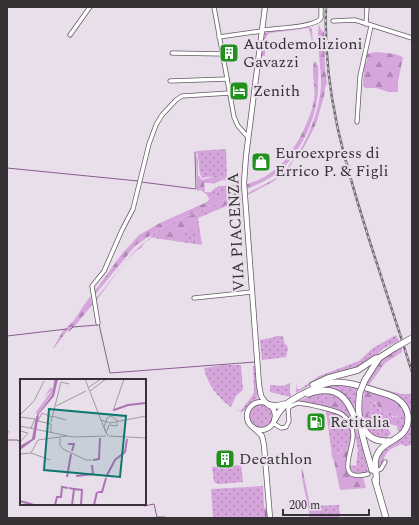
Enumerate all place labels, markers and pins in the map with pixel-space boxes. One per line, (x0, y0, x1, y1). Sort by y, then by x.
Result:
place label: Autodemolizioni Gavazzi (243, 32, 362, 74)
building icon: Autodemolizioni Gavazzi (218, 42, 240, 64)
place label: Zenith (253, 79, 300, 103)
hotel icon: Zenith (228, 80, 250, 102)
place label: Euroexpress di Errico P. & Figli (275, 141, 388, 183)
shop icon: Euroexpress di Errico P. & Figli (250, 151, 272, 173)
place label: Retitalia (330, 410, 390, 434)
fuel station icon: Retitalia (305, 411, 327, 433)
place label: Decathlon (239, 447, 312, 471)
building icon: Decathlon (214, 448, 236, 470)

